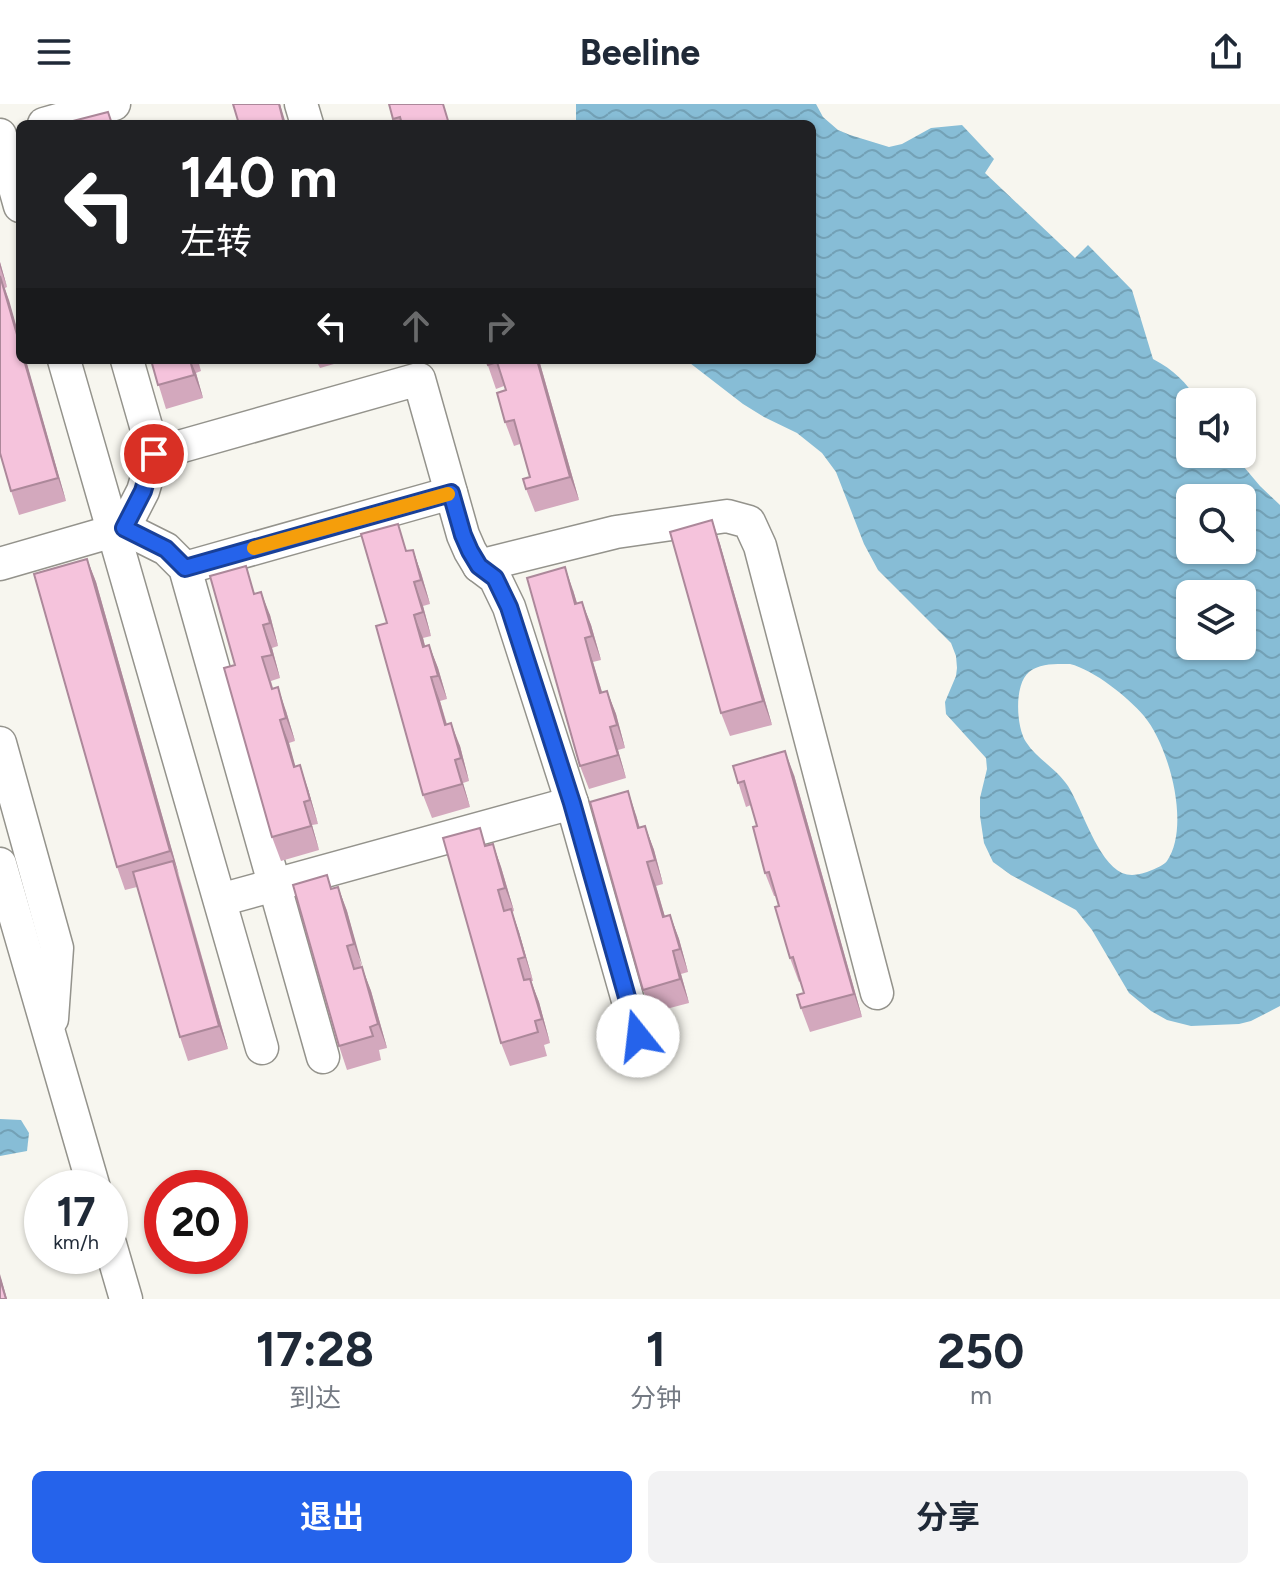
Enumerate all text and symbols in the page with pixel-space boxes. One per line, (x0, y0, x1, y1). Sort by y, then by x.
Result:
icon: menu (32, 30, 76, 74)
icon: share (1204, 30, 1248, 74)
text: Beeline (580, 31, 700, 74)
text: 140 m (180, 144, 338, 211)
icon: left (48, 152, 152, 256)
text: 左转 (180, 220, 252, 263)
icon: left (310, 304, 354, 348)
icon: ahead (394, 304, 438, 348)
icon: right (478, 304, 522, 348)
map controls (1176, 388, 1256, 660)
button: sound (1176, 388, 1256, 468)
pin (120, 420, 188, 488)
icon: arrive (132, 432, 176, 476)
button: search (1176, 484, 1256, 564)
button: layers (1176, 580, 1256, 660)
position arrow (596, 994, 680, 1078)
speed limit sign: 20 (144, 1170, 248, 1274)
text: 17 (56, 1188, 96, 1236)
text: km/h (53, 1230, 99, 1254)
text: 17:28 (256, 1320, 374, 1378)
text: 1 (646, 1320, 666, 1378)
text: 250 (938, 1322, 1024, 1380)
text: m (970, 1379, 992, 1411)
text: 到达 (289, 1382, 341, 1414)
text: 分钟 (630, 1382, 682, 1414)
button: 退出 (32, 1471, 632, 1563)
button: 分享 (648, 1471, 1248, 1563)

